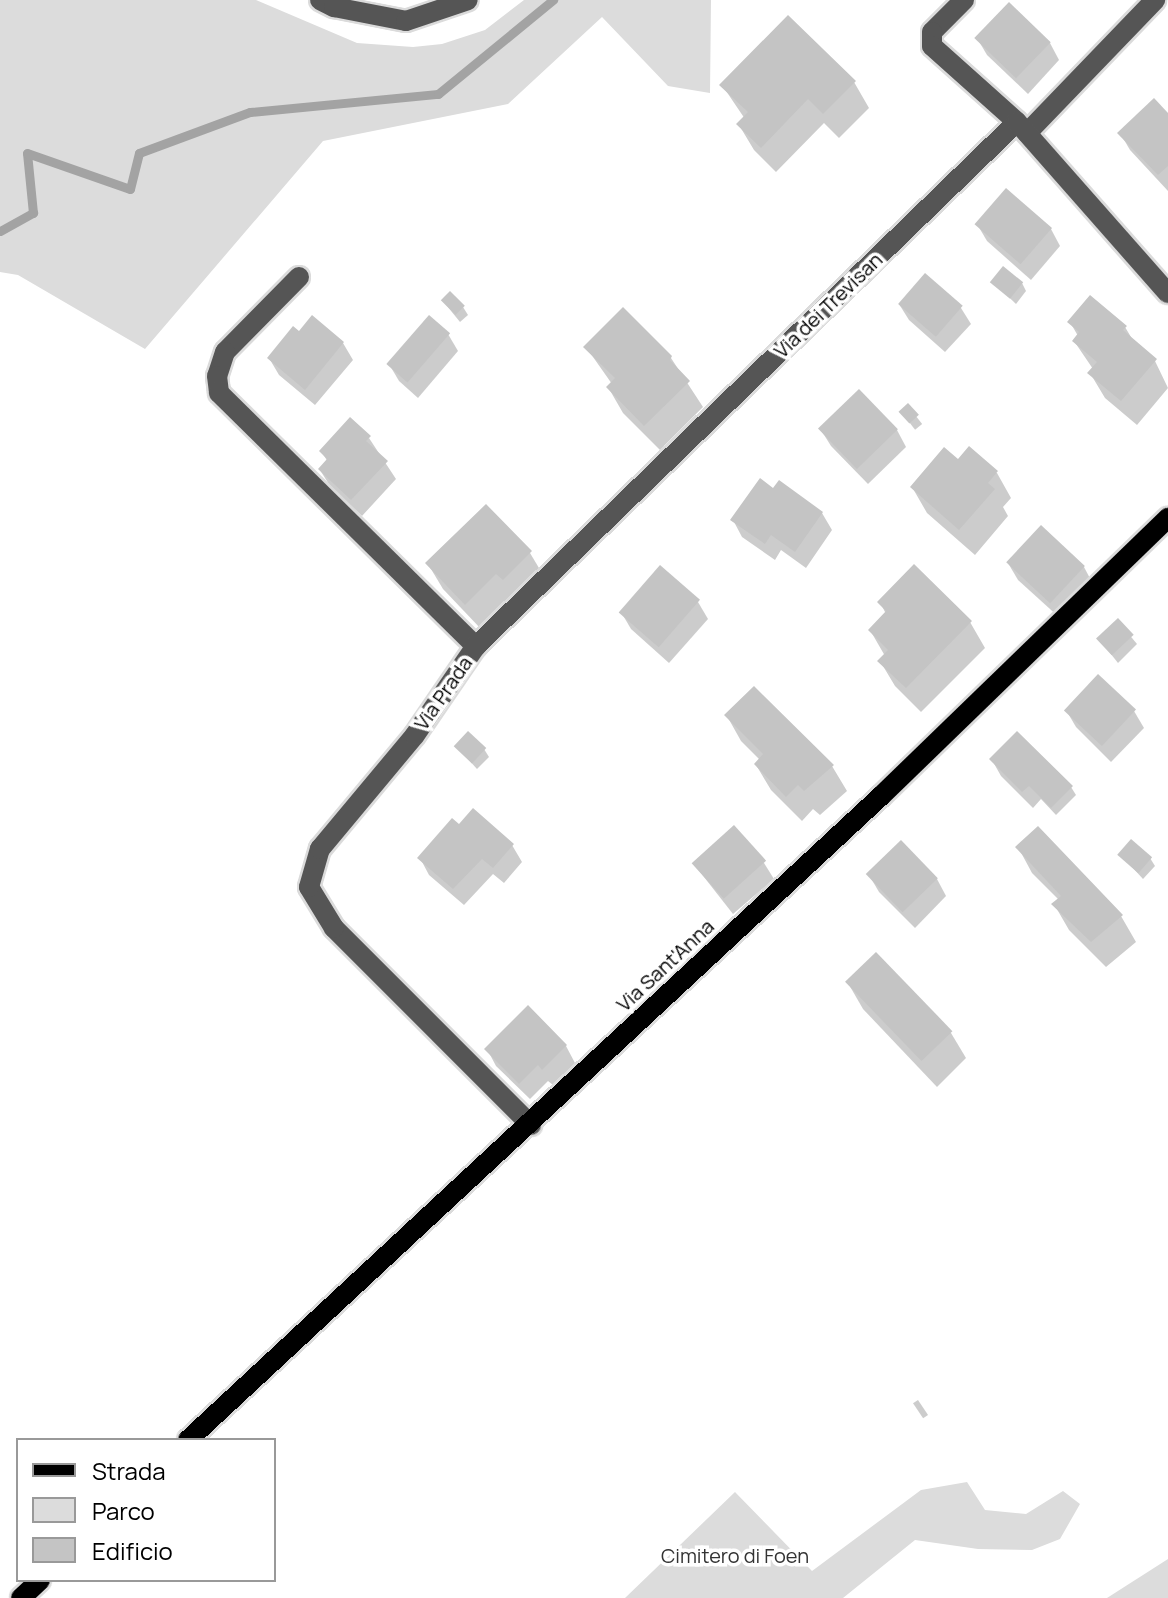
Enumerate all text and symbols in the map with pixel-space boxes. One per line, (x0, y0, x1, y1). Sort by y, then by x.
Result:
street label: Via dei Trevisan (769, 247, 887, 363)
street label: Via Prada (409, 652, 477, 734)
street label: Via Sant'Anna (611, 914, 719, 1016)
legend (16, 1438, 276, 1582)
text: Strada (92, 1454, 165, 1487)
text: Parco (92, 1494, 155, 1527)
text: Edificio (92, 1534, 173, 1567)
park label: Cimitero di Foen (661, 1543, 809, 1567)

